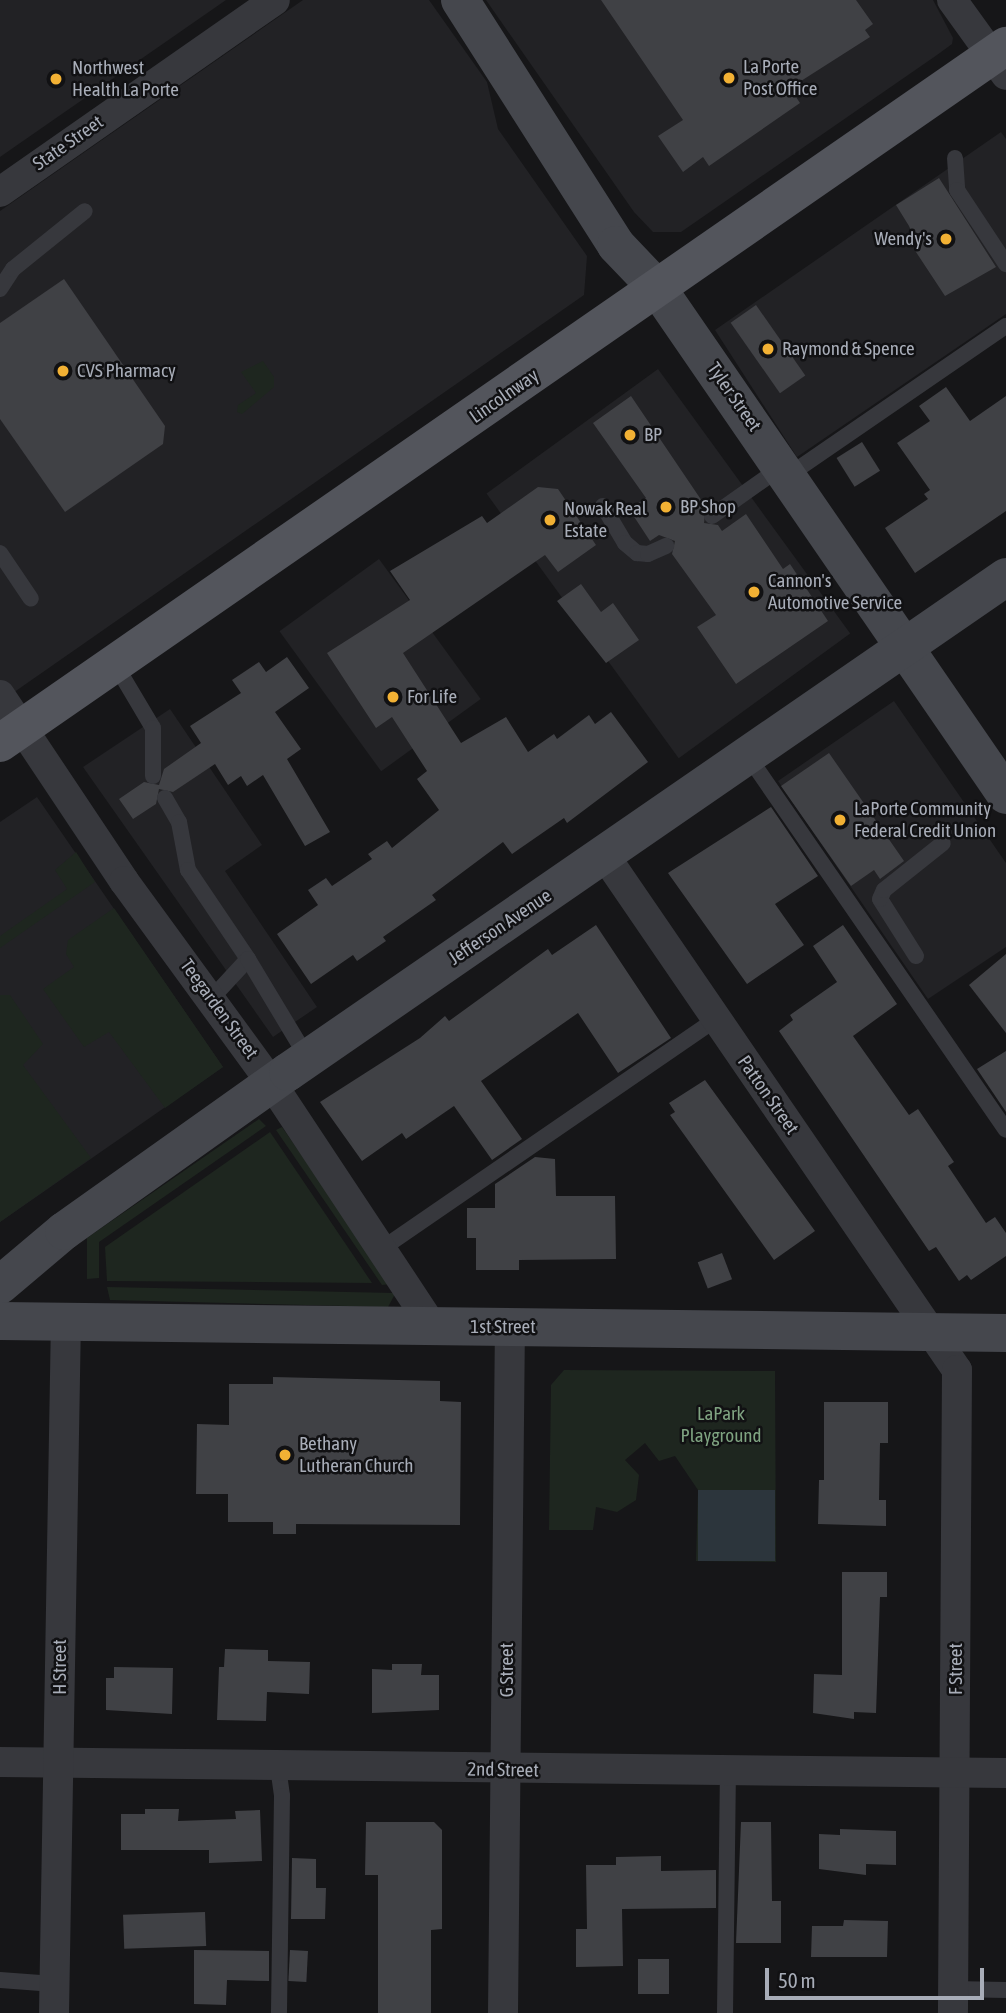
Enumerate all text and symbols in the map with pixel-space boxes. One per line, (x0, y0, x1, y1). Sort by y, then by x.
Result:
place label: La Porte Post Office (743, 56, 817, 100)
place label: Northwest Health La Porte (72, 57, 179, 101)
marker: Northwest Health La Porte (46, 69, 66, 89)
marker: La Porte Post Office (721, 70, 737, 86)
street label: State Street (28, 111, 108, 175)
place label: Wendy's (874, 228, 932, 250)
marker: Wendy's (938, 231, 954, 247)
place label: Raymond & Spence (782, 338, 915, 360)
marker: Raymond & Spence (760, 341, 776, 357)
street label: Tyler Street (702, 358, 766, 436)
place label: CVS Pharmacy (77, 360, 176, 382)
marker: CVS Pharmacy (55, 363, 71, 379)
street label: Lincolnway (465, 364, 543, 428)
place label: BP (644, 424, 662, 446)
marker: BP (622, 427, 638, 443)
place label: BP Shop (680, 496, 736, 518)
place label: Nowak Real Estate (564, 498, 647, 542)
marker: BP Shop (658, 499, 674, 515)
marker: Nowak Real Estate (542, 512, 558, 528)
place label: Cannon's Automotive Service (768, 570, 902, 614)
marker: Cannon's Automotive Service (746, 584, 762, 600)
place label: For Life (407, 686, 457, 708)
marker: For Life (385, 689, 401, 705)
place label: LaPorte Community Federal Credit Union (854, 798, 996, 842)
marker: LaPorte Community Federal Credit Union (832, 812, 848, 828)
street label: Jefferson Avenue (444, 884, 556, 970)
street label: Teegarden Street (175, 955, 263, 1063)
street label: Patton Street (733, 1051, 803, 1139)
street label: 1st Street (470, 1316, 536, 1338)
park label: LaPark Playground (680, 1403, 762, 1447)
place label: Bethany Lutheran Church (299, 1433, 414, 1477)
marker: Bethany Lutheran Church (277, 1447, 293, 1463)
street label: H Street (49, 1639, 71, 1695)
street label: G Street (496, 1643, 518, 1697)
street label: F Street (945, 1643, 967, 1695)
street label: 2nd Street (467, 1758, 539, 1782)
scale bar (768, 1954, 987, 1998)
text: 50 m (778, 1968, 816, 1992)

